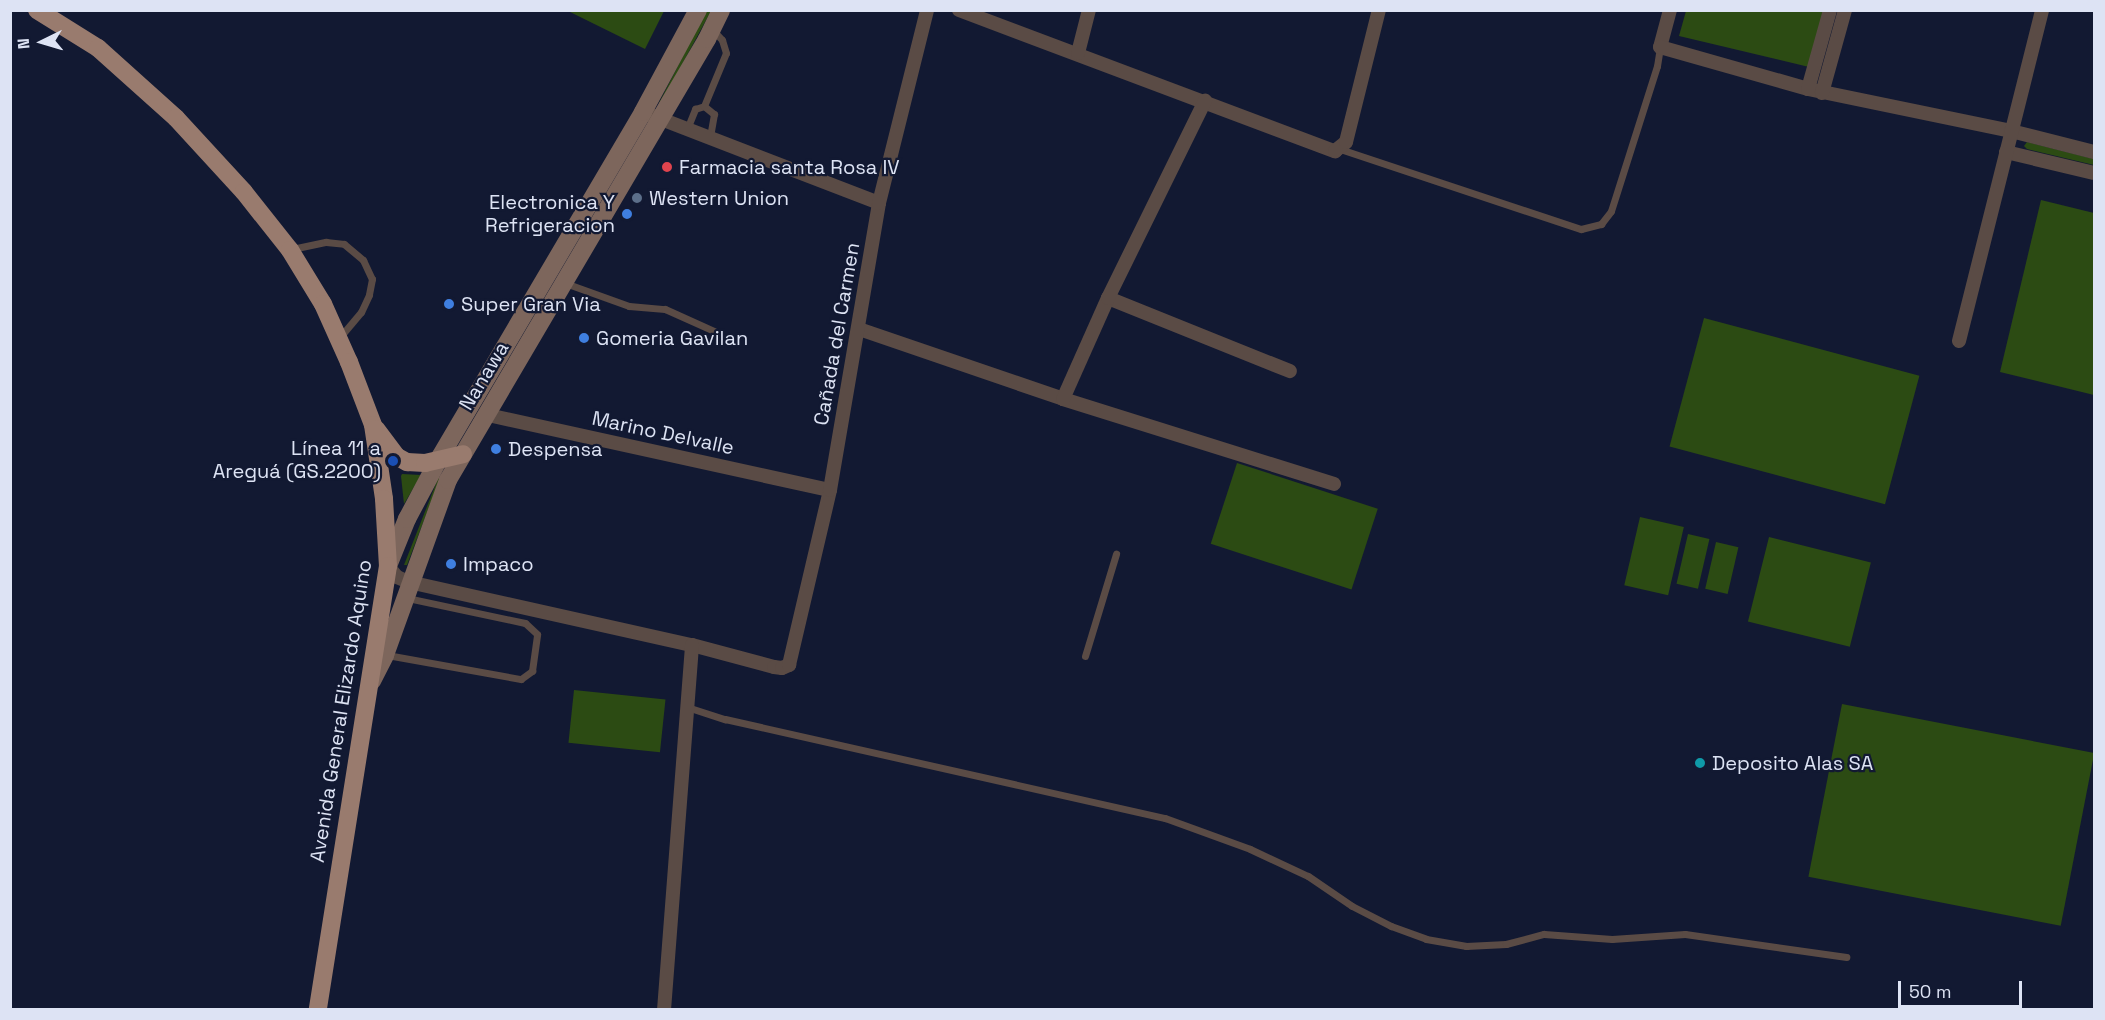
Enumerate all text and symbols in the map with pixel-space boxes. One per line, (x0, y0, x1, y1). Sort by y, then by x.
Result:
north arrow (12, 12, 72, 72)
text: N (13, 37, 34, 50)
place label: Farmacia santa Rosa IV (679, 155, 900, 179)
marker: Farmacia santa Rosa IV (660, 160, 674, 174)
place label: Western Union (649, 186, 789, 210)
place label: Electronica Y Refrigeracion (485, 190, 615, 237)
marker: Western Union (630, 191, 644, 205)
marker: Electronica Y Refrigeracion (620, 207, 634, 221)
street label: Cañada del Carmen (809, 241, 865, 427)
place label: Super Gran Via (461, 292, 601, 316)
marker: Super Gran Via (442, 297, 456, 311)
place label: Gomeria Gavilan (596, 326, 748, 350)
marker: Gomeria Gavilan (577, 331, 591, 345)
street label: Nanawa (454, 337, 514, 415)
street label: Marino Delvalle (590, 406, 736, 460)
place label: Línea 11 a Areguá (GS.2200) (213, 437, 381, 484)
place label: Despensa (508, 437, 603, 461)
marker: Despensa (489, 442, 503, 456)
marker: Línea 11 a Areguá (GS.2200) (386, 454, 400, 468)
place label: Impaco (463, 552, 534, 576)
marker: Impaco (444, 557, 458, 571)
street label: Avenida General Elizardo Aquino (305, 558, 377, 864)
place label: Deposito Alas SA (1712, 751, 1874, 775)
marker: Deposito Alas SA (1693, 756, 1707, 770)
scale bar (1901, 969, 2026, 1007)
text: 50 m (1909, 980, 1951, 1003)

